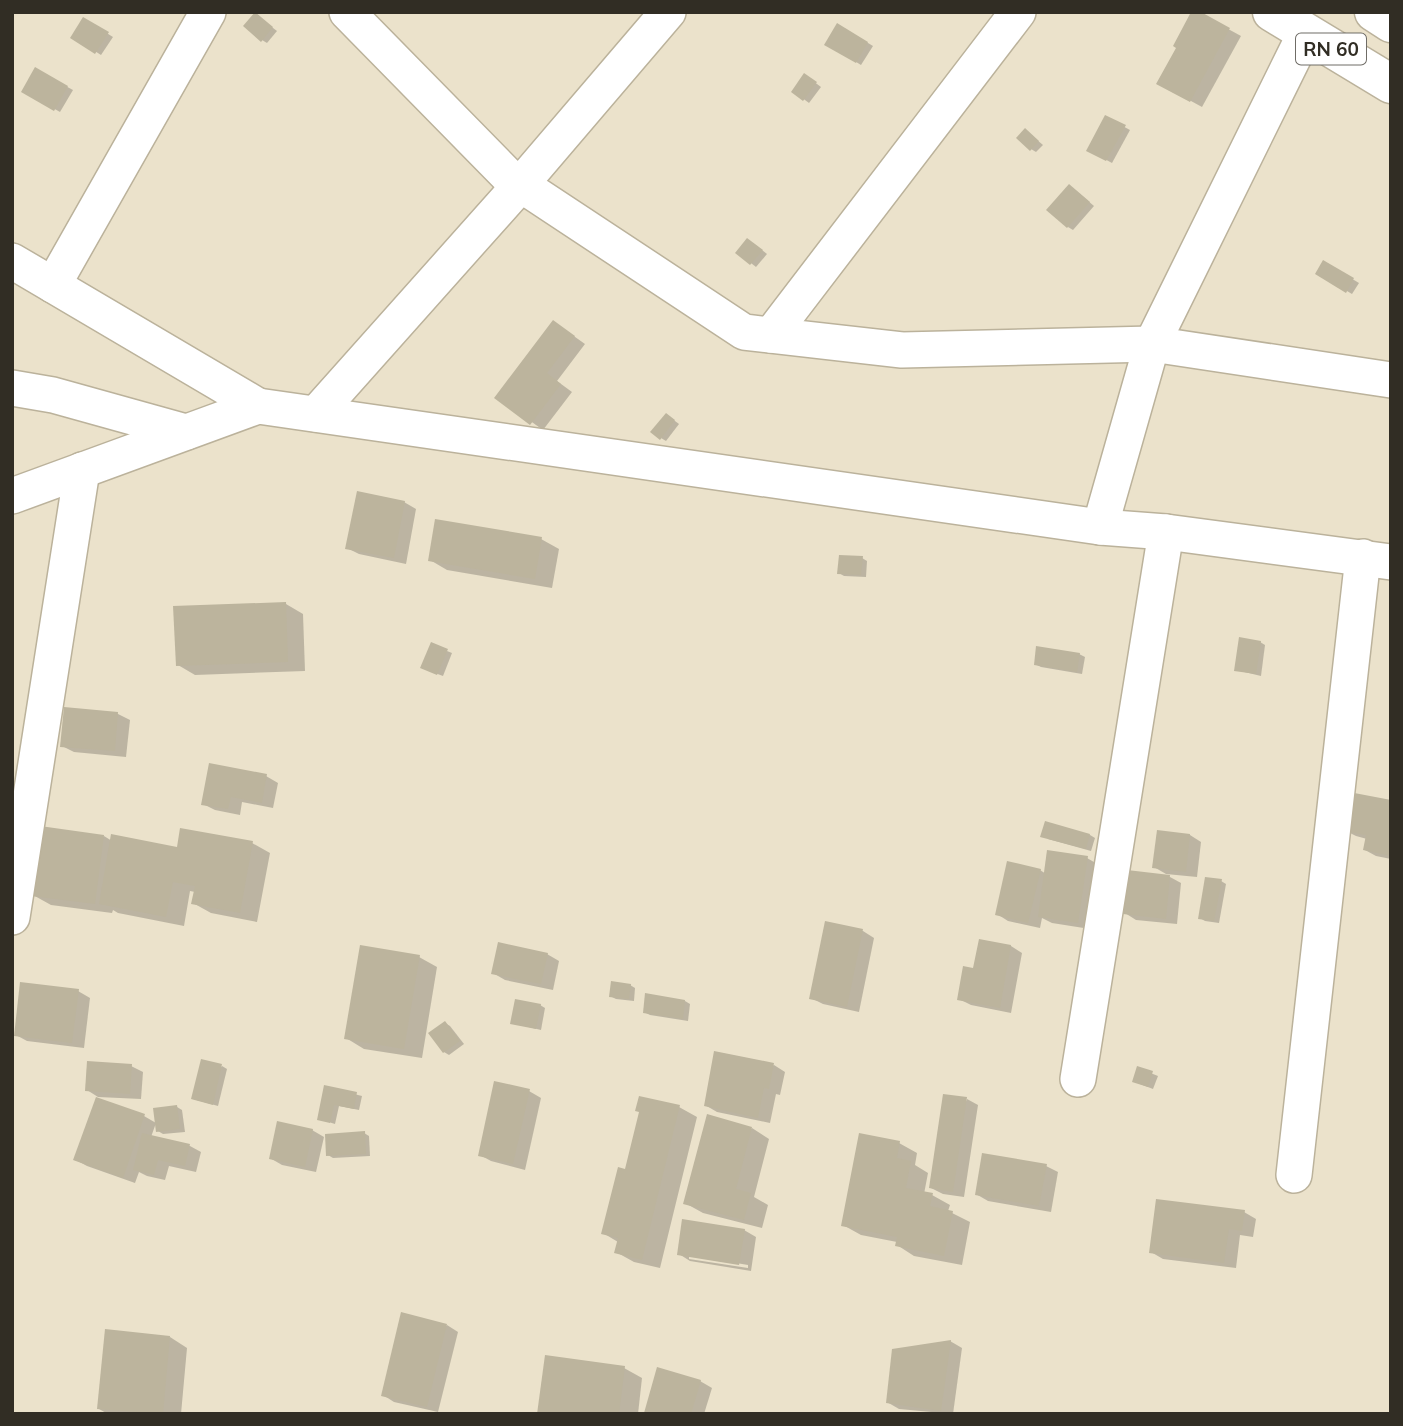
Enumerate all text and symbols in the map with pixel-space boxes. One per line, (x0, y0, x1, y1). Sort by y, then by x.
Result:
road number: RN 60 (1296, 34, 1366, 64)

